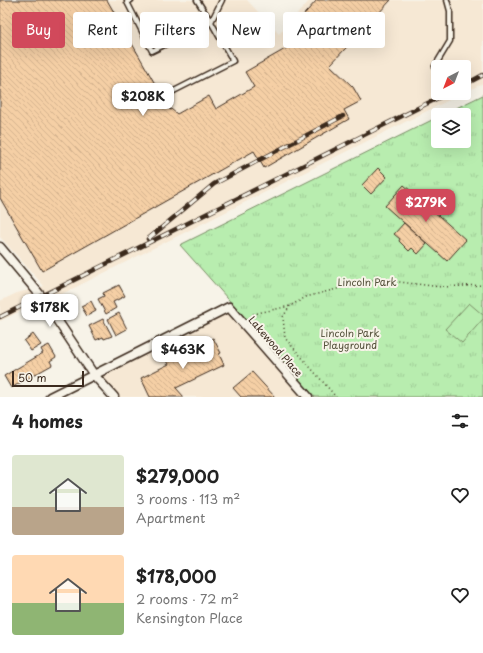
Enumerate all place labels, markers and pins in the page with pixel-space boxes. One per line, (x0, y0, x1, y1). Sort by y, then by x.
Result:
pin: $208K (115, 83, 171, 117)
pin: $279K (398, 189, 454, 223)
pin: $178K (22, 294, 78, 328)
pin: $463K (155, 336, 211, 370)

